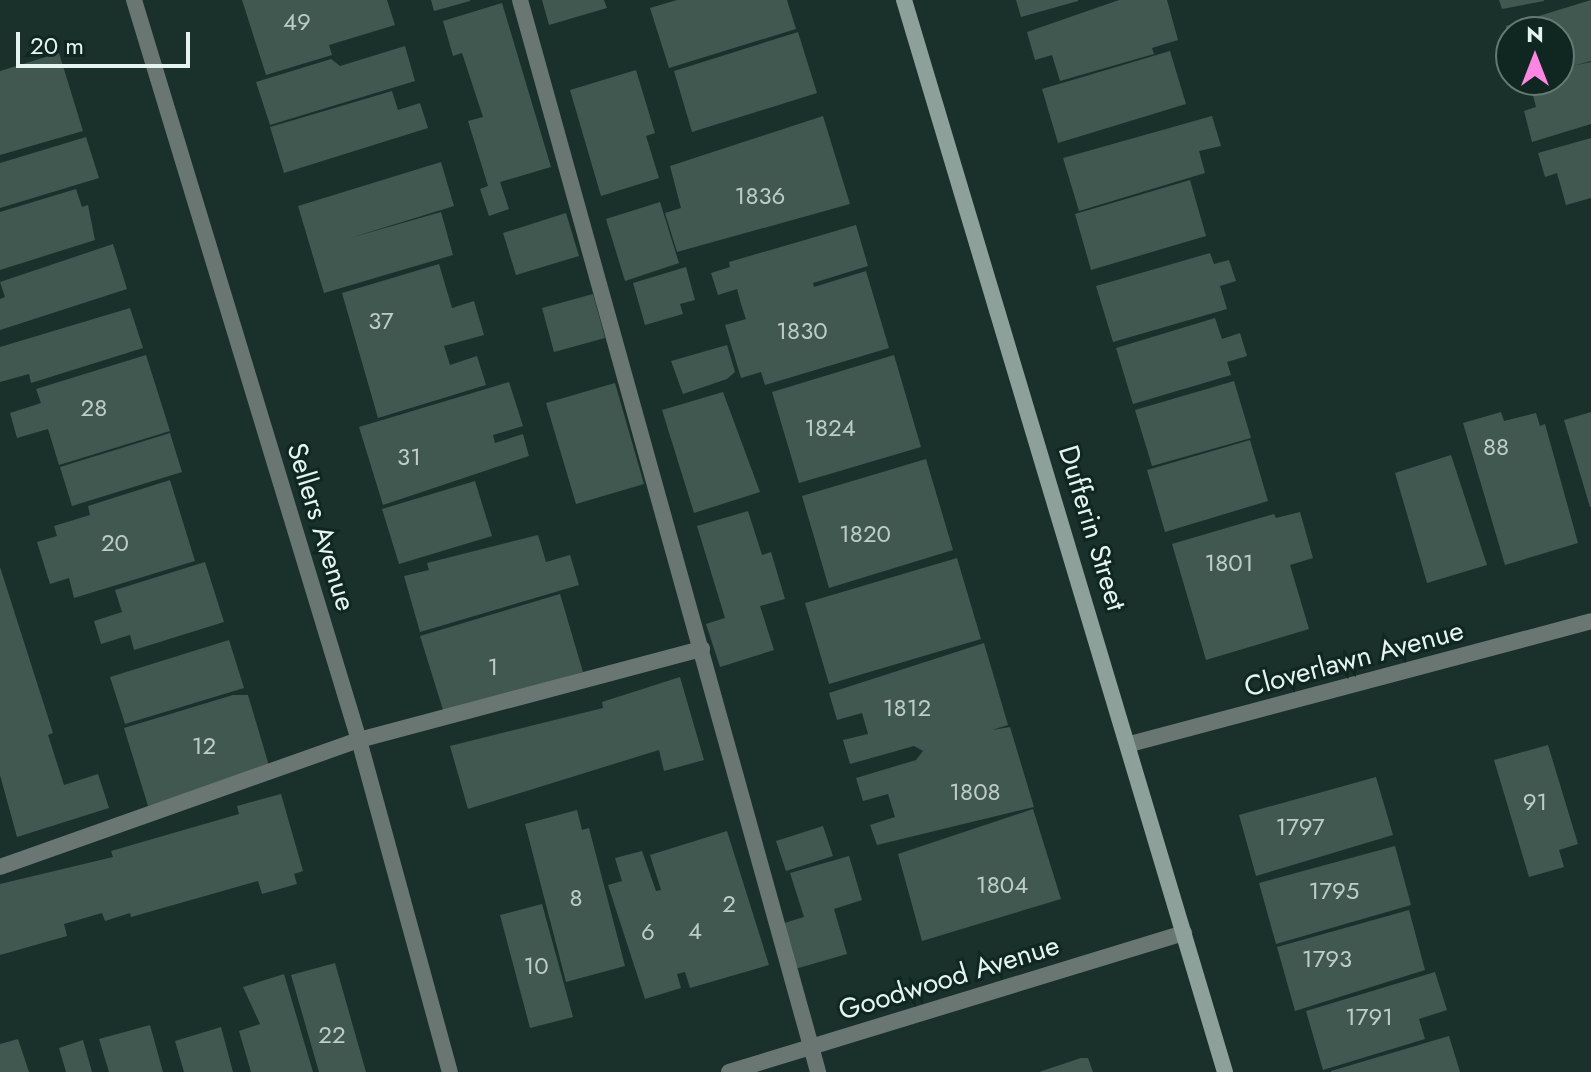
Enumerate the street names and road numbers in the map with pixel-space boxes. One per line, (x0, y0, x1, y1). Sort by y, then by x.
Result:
street label: Sellers Avenue (280, 439, 362, 615)
street label: Dufferin Street (1051, 441, 1133, 615)
street label: Cloverlawn Avenue (1241, 614, 1467, 704)
street label: Goodwood Avenue (835, 928, 1063, 1028)

